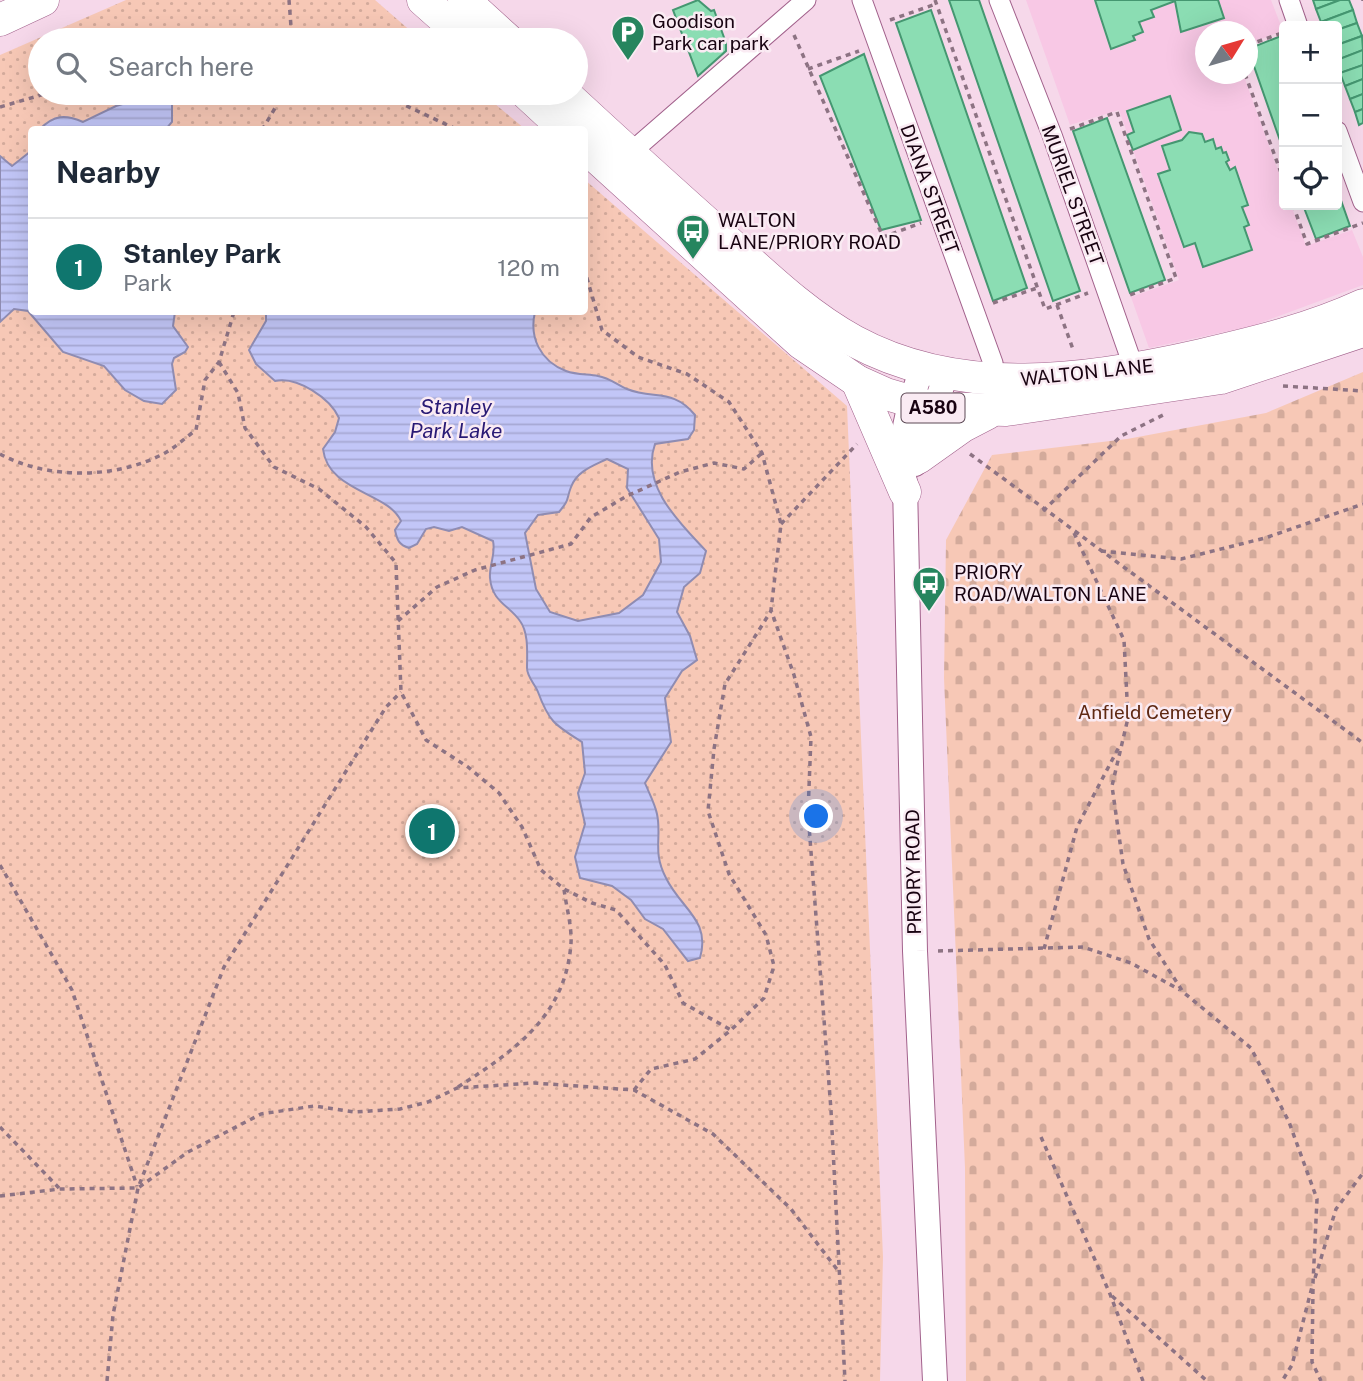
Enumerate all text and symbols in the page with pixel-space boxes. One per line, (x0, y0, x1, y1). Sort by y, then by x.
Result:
place label: Goodison Park car park (652, 10, 770, 54)
parking icon: Goodison Park car park (609, 13, 647, 62)
north arrow (1195, 21, 1258, 84)
map controls (1279, 21, 1342, 210)
button: + (1279, 21, 1342, 84)
search box (28, 28, 588, 105)
icon: search (52, 48, 90, 86)
text: Search here (108, 51, 254, 82)
button: − (1279, 84, 1342, 147)
street label: DIANA STREET (896, 121, 964, 257)
street label: MURIEL STREET (1037, 122, 1109, 268)
button: locate (1279, 147, 1342, 210)
text: Nearby (56, 154, 160, 190)
place label: WALTON LANE/PRIORY ROAD (718, 209, 901, 253)
bus stop icon: WALTON LANE/PRIORY ROAD (674, 212, 712, 261)
text: Stanley Park (123, 238, 281, 269)
text: 1 (74, 254, 84, 281)
text: 120 m (497, 254, 560, 281)
text: Park (123, 269, 172, 296)
street label: WALTON LANE (1019, 354, 1155, 390)
water label: Stanley Park Lake (409, 394, 503, 443)
road number: A580 (902, 394, 964, 422)
place label: PRIORY ROAD/WALTON LANE (954, 561, 1147, 605)
bus stop icon: PRIORY ROAD/WALTON LANE (910, 564, 948, 613)
park label: Anfield Cemetery (1078, 701, 1232, 723)
your location (799, 799, 833, 833)
pin: 1 (409, 805, 455, 857)
street label: PRIORY ROAD (901, 809, 925, 935)

